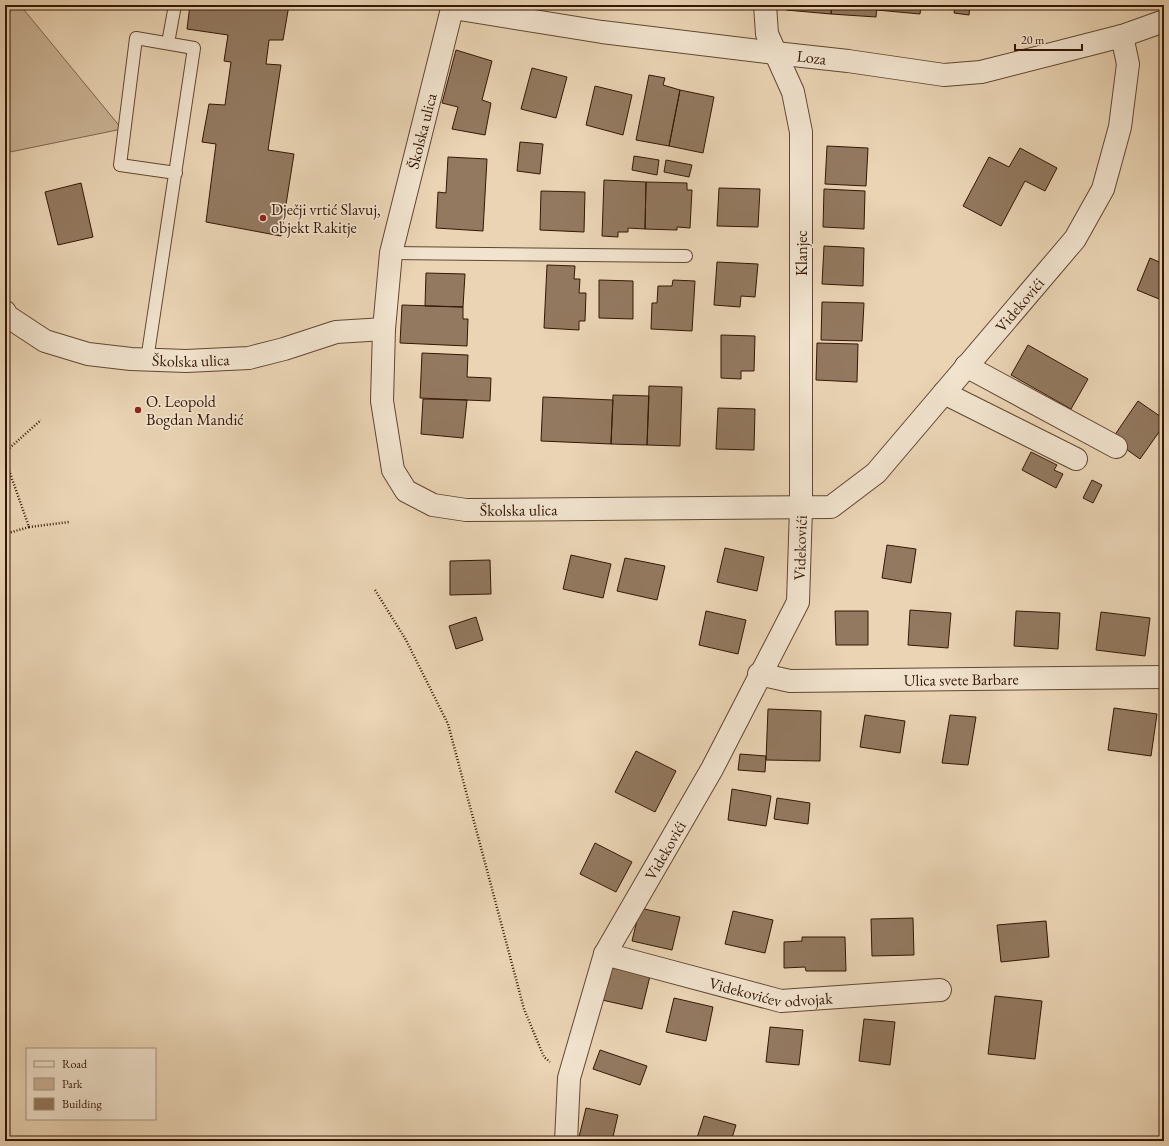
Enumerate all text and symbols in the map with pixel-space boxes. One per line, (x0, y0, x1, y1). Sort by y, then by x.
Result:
scale bar (1015, 26, 1082, 52)
text: 20 m (1021, 32, 1045, 48)
street label: Loza (796, 45, 828, 69)
street label: Školska ulica (402, 90, 442, 171)
place label: Dječji vrtić Slavuj, objekt Rakitje (271, 199, 381, 238)
marker: Dječji vrtić Slavuj, objekt Rakitje (258, 213, 268, 223)
street label: Klanjec (791, 230, 812, 276)
street label: Videkovići (990, 273, 1049, 336)
street label: Školska ulica (152, 348, 231, 372)
place label: O. Leopold Bogdan Mandić (146, 391, 244, 430)
marker: O. Leopold Bogdan Mandić (133, 405, 143, 415)
street label: Školska ulica (480, 499, 558, 520)
street label: Videkovići (788, 515, 811, 581)
street label: Ulica svete Barbare (904, 668, 1019, 690)
street label: Videkovići (640, 817, 690, 884)
street label: Videkovićev odvojak (707, 972, 834, 1011)
legend (26, 1048, 156, 1120)
text: Road (62, 1056, 88, 1072)
text: Park (62, 1076, 83, 1092)
text: Building (62, 1096, 103, 1112)

